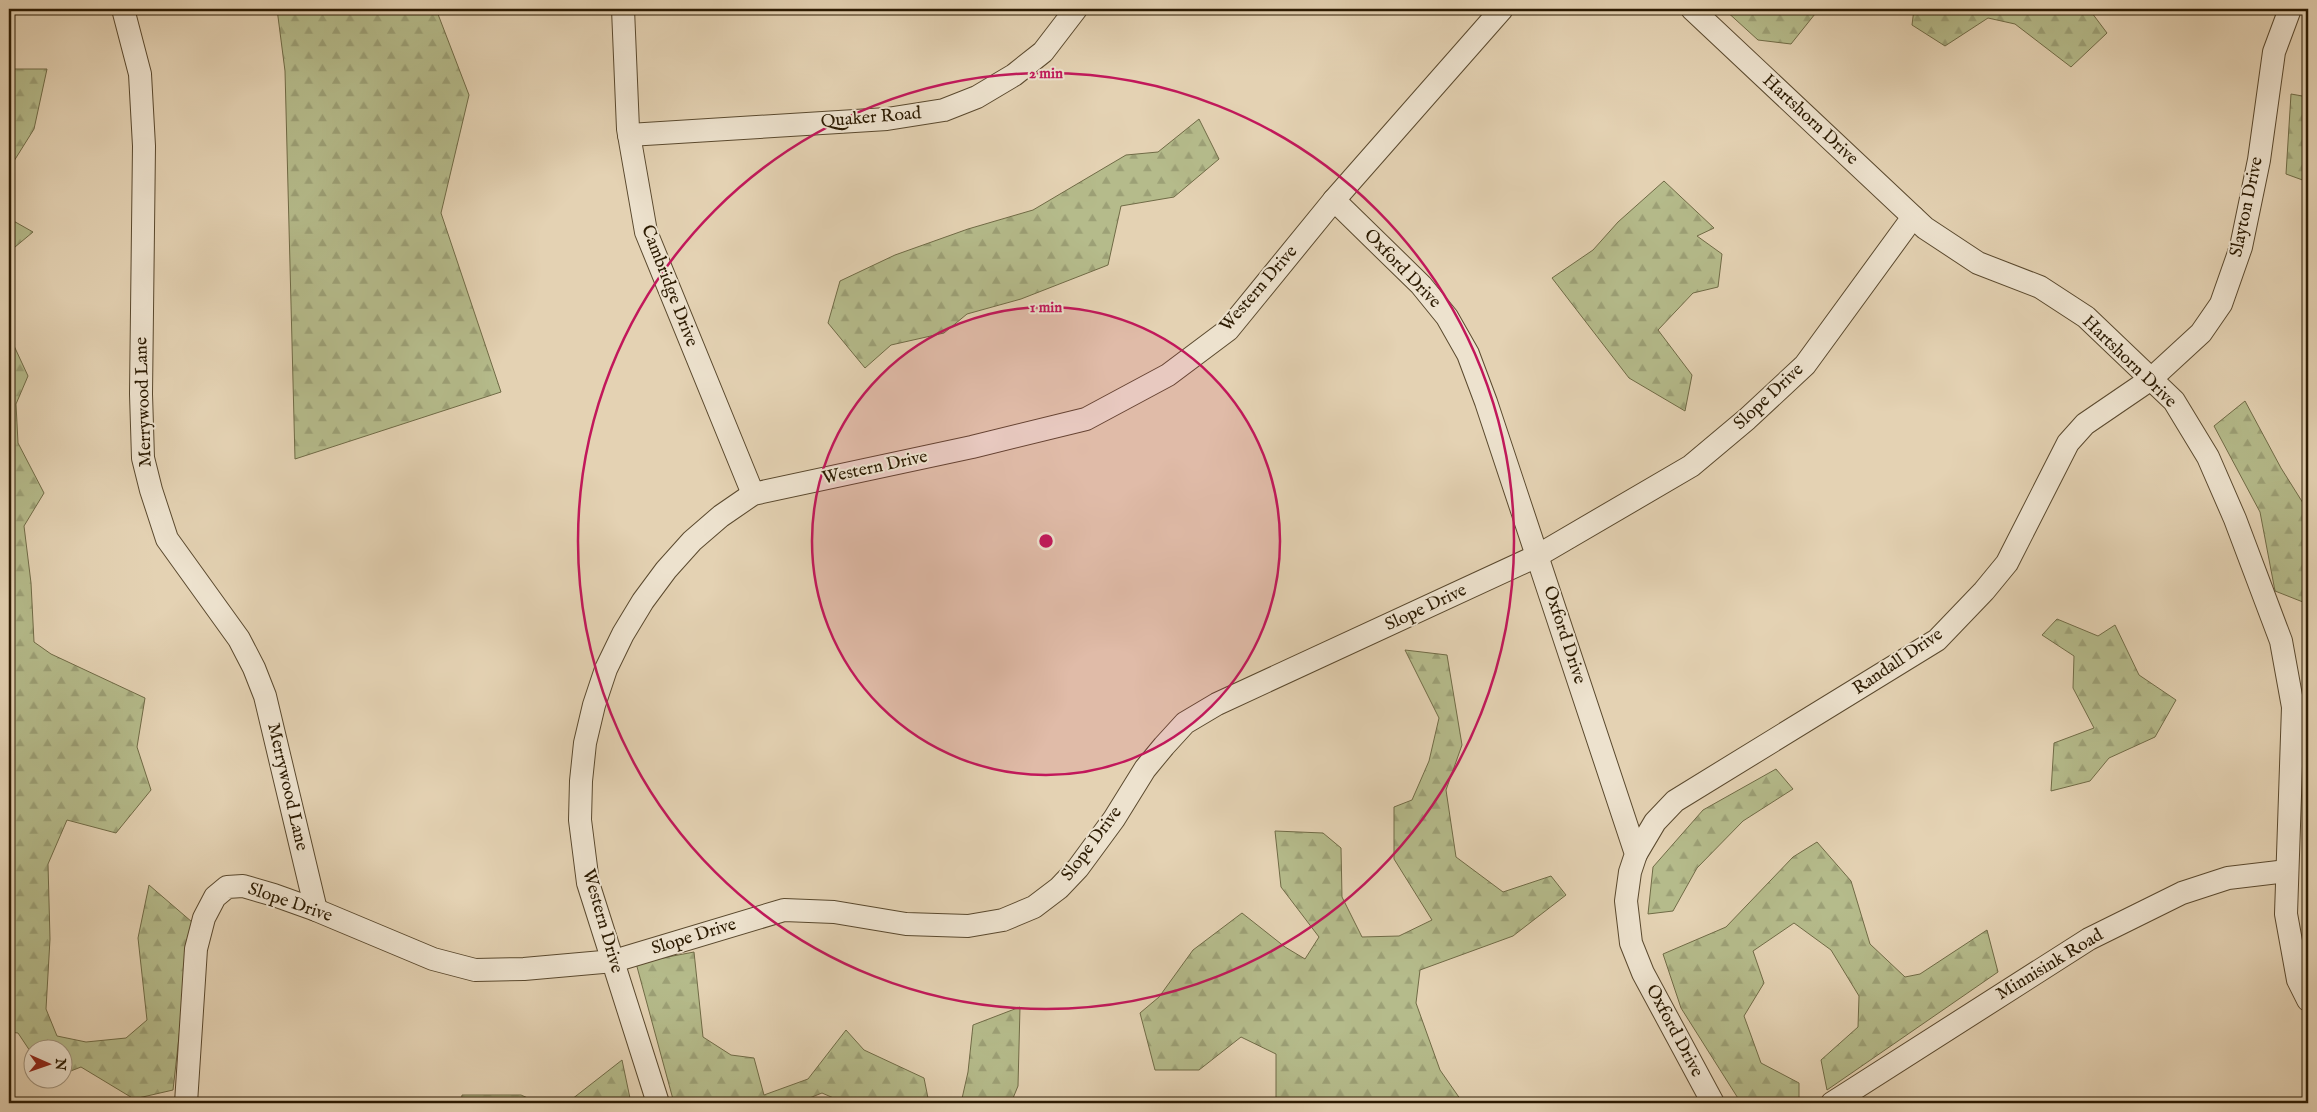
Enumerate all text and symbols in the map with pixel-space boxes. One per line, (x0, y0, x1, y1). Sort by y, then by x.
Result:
text: 2 min (1029, 64, 1063, 83)
street label: Hartshorn Drive (1757, 69, 1863, 171)
street label: Quaker Road (820, 102, 923, 134)
street label: Slayton Drive (2225, 155, 2269, 259)
street label: Cambridge Drive (635, 222, 703, 350)
street label: Oxford Drive (1358, 224, 1446, 314)
street label: Western Drive (1215, 241, 1303, 337)
text: 1 min (1030, 298, 1062, 317)
street label: Hartshorn Drive (2077, 311, 2181, 413)
street label: Merrywood Lane (130, 337, 158, 467)
street label: Slope Drive (1729, 359, 1809, 435)
street label: Western Drive (820, 446, 930, 490)
centre of rings (1037, 532, 1055, 550)
street label: Slope Drive (1381, 579, 1471, 637)
street label: Oxford Drive (1537, 583, 1591, 687)
street label: Randall Drive (1848, 623, 1948, 701)
street label: Merrywood Lane (261, 721, 313, 853)
street label: Slope Drive (1056, 802, 1128, 886)
street label: Western Drive (576, 866, 628, 976)
street label: Slope Drive (245, 878, 335, 928)
street label: Slope Drive (649, 913, 739, 961)
street label: Minnisink Road (1992, 924, 2108, 1006)
street label: Oxford Drive (1640, 981, 1708, 1081)
north arrow (22, 1040, 72, 1090)
text: N (51, 1057, 69, 1071)

